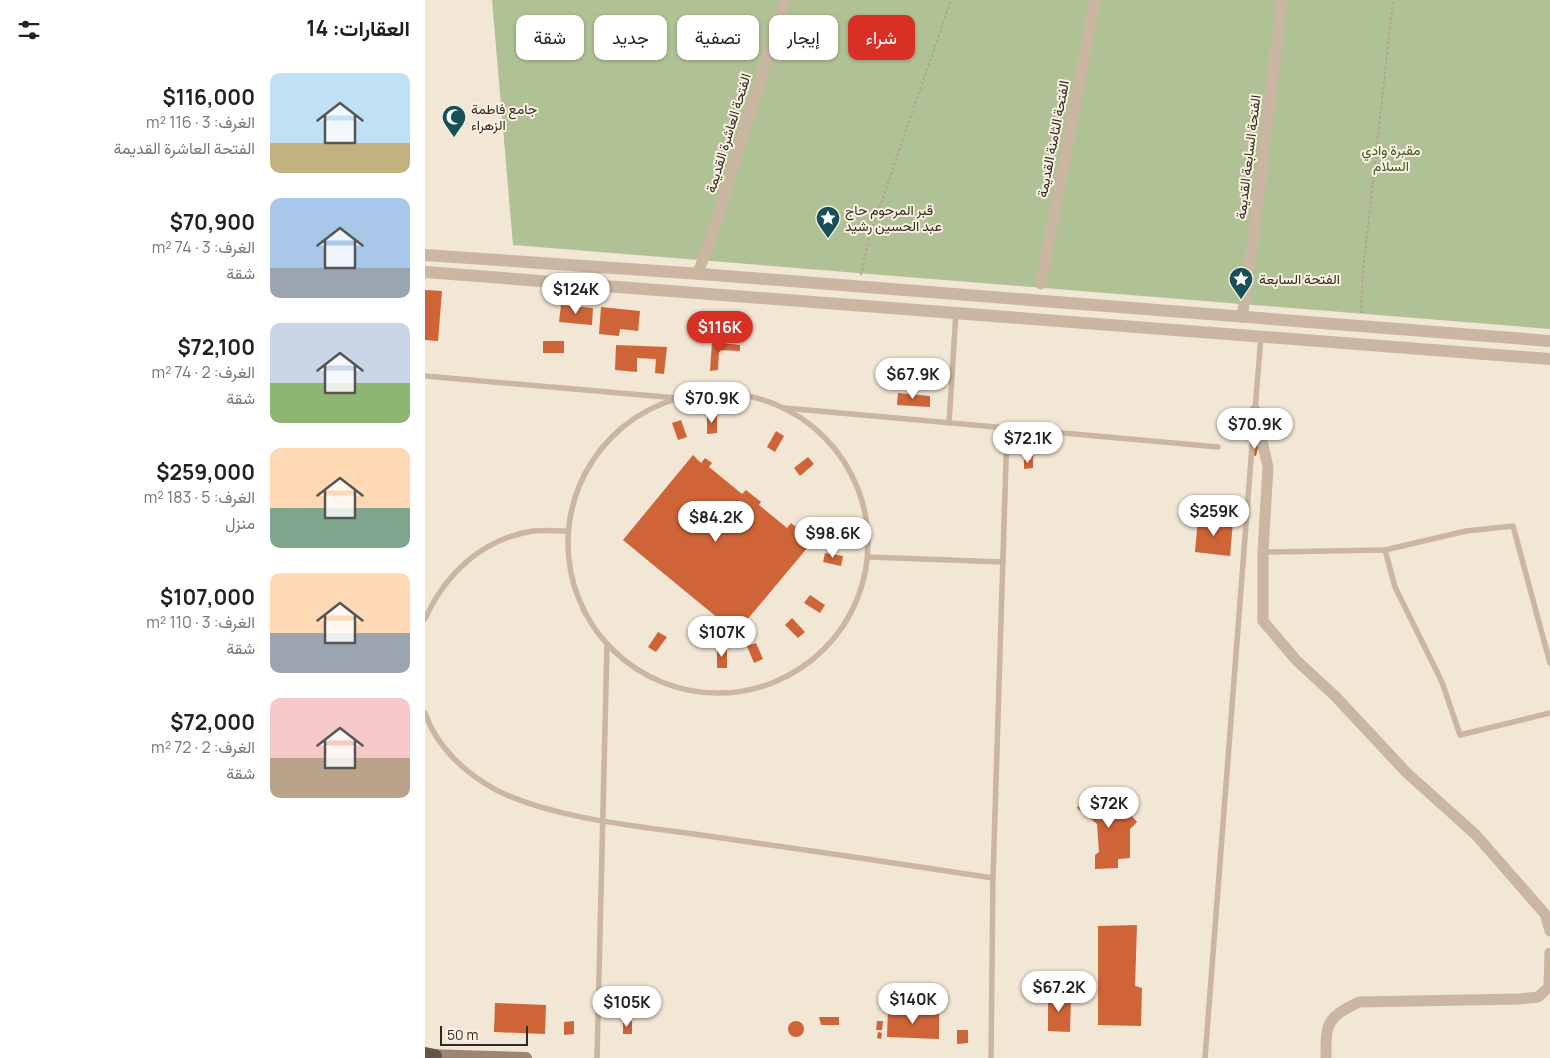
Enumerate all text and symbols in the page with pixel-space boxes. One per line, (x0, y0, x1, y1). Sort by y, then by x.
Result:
text: العقارات: 14 (306, 14, 410, 42)
chip: شقة (516, 15, 584, 60)
chip: جديد (594, 15, 667, 60)
chip: تصفية (677, 15, 759, 60)
chip: إيجار (769, 15, 838, 60)
chip: شراء (848, 15, 915, 60)
icon: filters (15, 16, 43, 44)
street label: الفتحة العاشرة القديمة (700, 71, 755, 195)
street label: الفتحة الثامنة القديمة (1032, 79, 1073, 199)
text: $116,000 (163, 83, 255, 111)
icon: home (310, 93, 370, 153)
street label: الفتحة السابعة القديمة (1230, 94, 1265, 220)
place label: جامع فاطمة الزهراء (471, 99, 537, 134)
mosque icon: جامع فاطمة الزهراء (441, 104, 467, 138)
text: الغرف: 3 · 116 m² (146, 111, 255, 133)
text: الفتحة العاشرة القديمة (113, 137, 255, 159)
park label: مقبرة وادي السلام (1362, 140, 1420, 175)
place label: قبر المرحوم حاج عبد الحسين رشيد (845, 200, 942, 235)
place icon: قبر المرحوم حاج عبد الحسين رشيد (815, 205, 841, 239)
text: $70,900 (170, 208, 255, 236)
icon: home (310, 218, 370, 278)
text: الغرف: 3 · 74 m² (152, 236, 255, 258)
text: شقة (226, 262, 255, 284)
place icon: الفتحة السابعة (1228, 266, 1254, 300)
place label: الفتحة السابعة (1259, 269, 1340, 288)
pin: $124K (541, 272, 611, 315)
text: $124K (553, 278, 599, 300)
pin: $116K (685, 310, 755, 353)
text: $116K (698, 316, 742, 338)
text: $72,100 (177, 333, 255, 361)
icon: home (310, 343, 370, 403)
pin: $67.9K (872, 358, 954, 400)
text: الغرف: 2 · 74 m² (151, 361, 255, 383)
text: $67.9K (886, 363, 940, 385)
pin: $70.9K (671, 382, 753, 424)
text: شقة (226, 387, 255, 409)
text: $70.9K (685, 387, 739, 409)
pin: $70.9K (1214, 408, 1296, 450)
text: $70.9K (1228, 413, 1282, 435)
pin: $72.1K (987, 422, 1069, 464)
text: $72.1K (1004, 427, 1052, 449)
text: $259,000 (156, 458, 255, 486)
icon: home (310, 468, 370, 528)
text: الغرف: 5 · 183 m² (144, 486, 255, 508)
pin: $259K (1179, 494, 1249, 537)
pin: $84.2K (675, 500, 757, 543)
text: $259K (1189, 500, 1239, 522)
text: $84.2K (689, 506, 743, 528)
text: منزل (225, 512, 255, 534)
pin: $98.6K (792, 516, 874, 559)
text: $98.6K (806, 522, 860, 544)
text: $107,000 (160, 583, 255, 611)
icon: home (310, 593, 370, 653)
text: الغرف: 3 · 110 m² (146, 611, 255, 633)
pin: $107K (687, 616, 757, 658)
text: $107K (699, 621, 745, 643)
text: شقة (226, 637, 255, 659)
text: $72,000 (170, 708, 255, 736)
icon: home (310, 718, 370, 778)
text: الغرف: 2 · 72 m² (151, 736, 255, 758)
text: شقة (226, 762, 255, 784)
pin: $72K (1079, 786, 1139, 829)
text: $72K (1090, 792, 1128, 814)
pin: $67.2K (1018, 970, 1100, 1013)
text: $67.2K (1033, 976, 1086, 998)
pin: $140K (878, 982, 948, 1025)
pin: $105K (592, 986, 662, 1028)
text: $140K (889, 988, 937, 1010)
text: $105K (603, 991, 651, 1013)
scale bar (440, 1023, 527, 1046)
text: 50 m (447, 1025, 478, 1044)

